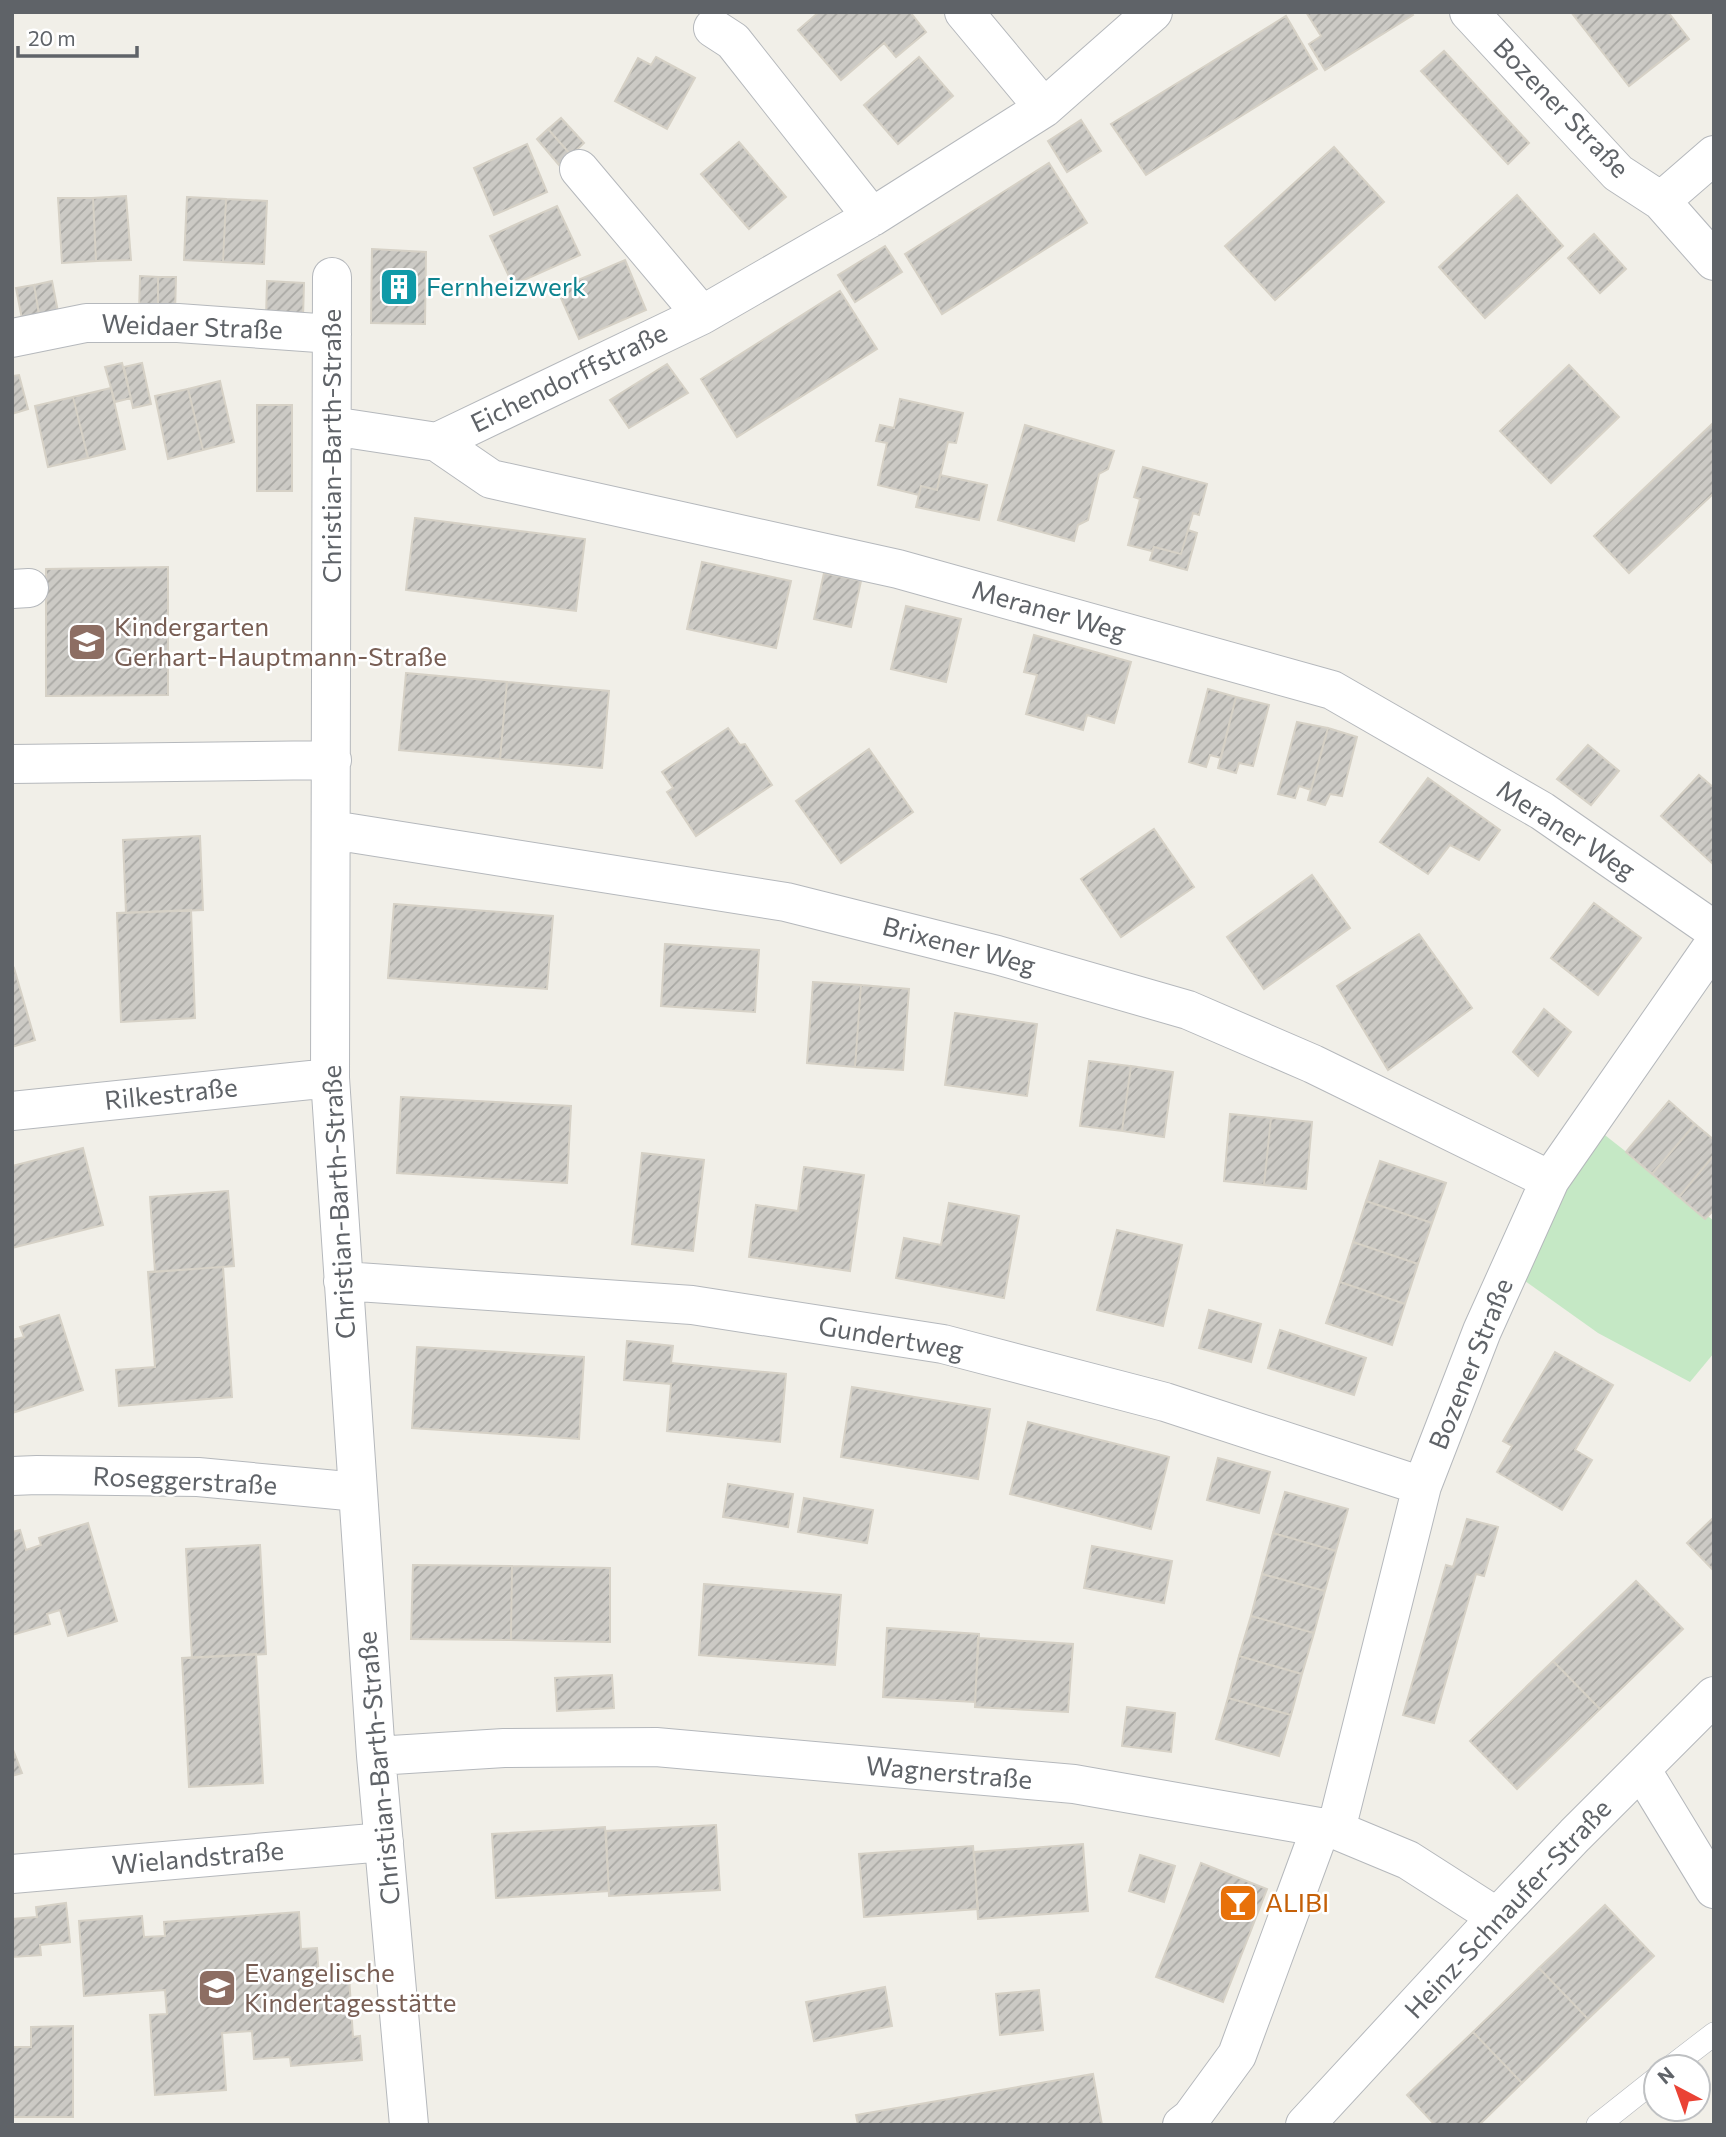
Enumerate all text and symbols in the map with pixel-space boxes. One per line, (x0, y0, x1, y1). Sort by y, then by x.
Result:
scale bar (18, 14, 136, 58)
text: 20 m (28, 25, 76, 50)
street label: Bozener Straße (1488, 31, 1636, 183)
building icon: Fernheizwerk (378, 266, 420, 308)
place label: Fernheizwerk (426, 270, 586, 301)
street label: Weidaer Straße (101, 307, 283, 344)
street label: Christian-Barth-Straße (315, 309, 346, 583)
street label: Eichendorffstraße (465, 316, 672, 438)
street label: Meraner Weg (969, 573, 1130, 646)
place label: Kindergarten Gerhart-Hauptmann-Straße (114, 610, 447, 671)
school or university icon: Kindergarten Gerhart-Hauptmann-Straße (66, 621, 108, 663)
street label: Meraner Weg (1492, 773, 1642, 885)
street label: Brixener Weg (879, 909, 1039, 980)
street label: Christian-Barth-Straße (315, 1064, 360, 1340)
street label: Rilkestraße (103, 1070, 239, 1115)
street label: Bozener Straße (1421, 1273, 1518, 1453)
street label: Gundertweg (816, 1309, 966, 1365)
street label: Roseggerstraße (92, 1459, 278, 1500)
street label: Christian-Barth-Straße (350, 1630, 405, 1906)
street label: Wagnerstraße (865, 1749, 1034, 1794)
street label: Heinz-Schnaufer-Straße (1397, 1792, 1617, 2024)
street label: Wielandstraße (111, 1834, 285, 1879)
bar icon: ALIBI (1217, 1882, 1259, 1924)
place label: ALIBI (1265, 1886, 1329, 1917)
place label: Evangelische Kindertagesstätte (244, 1956, 457, 2017)
school or university icon: Evangelische Kindertagesstätte (196, 1967, 238, 2009)
north arrow (1642, 2053, 1712, 2123)
text: N (1653, 2061, 1678, 2088)

